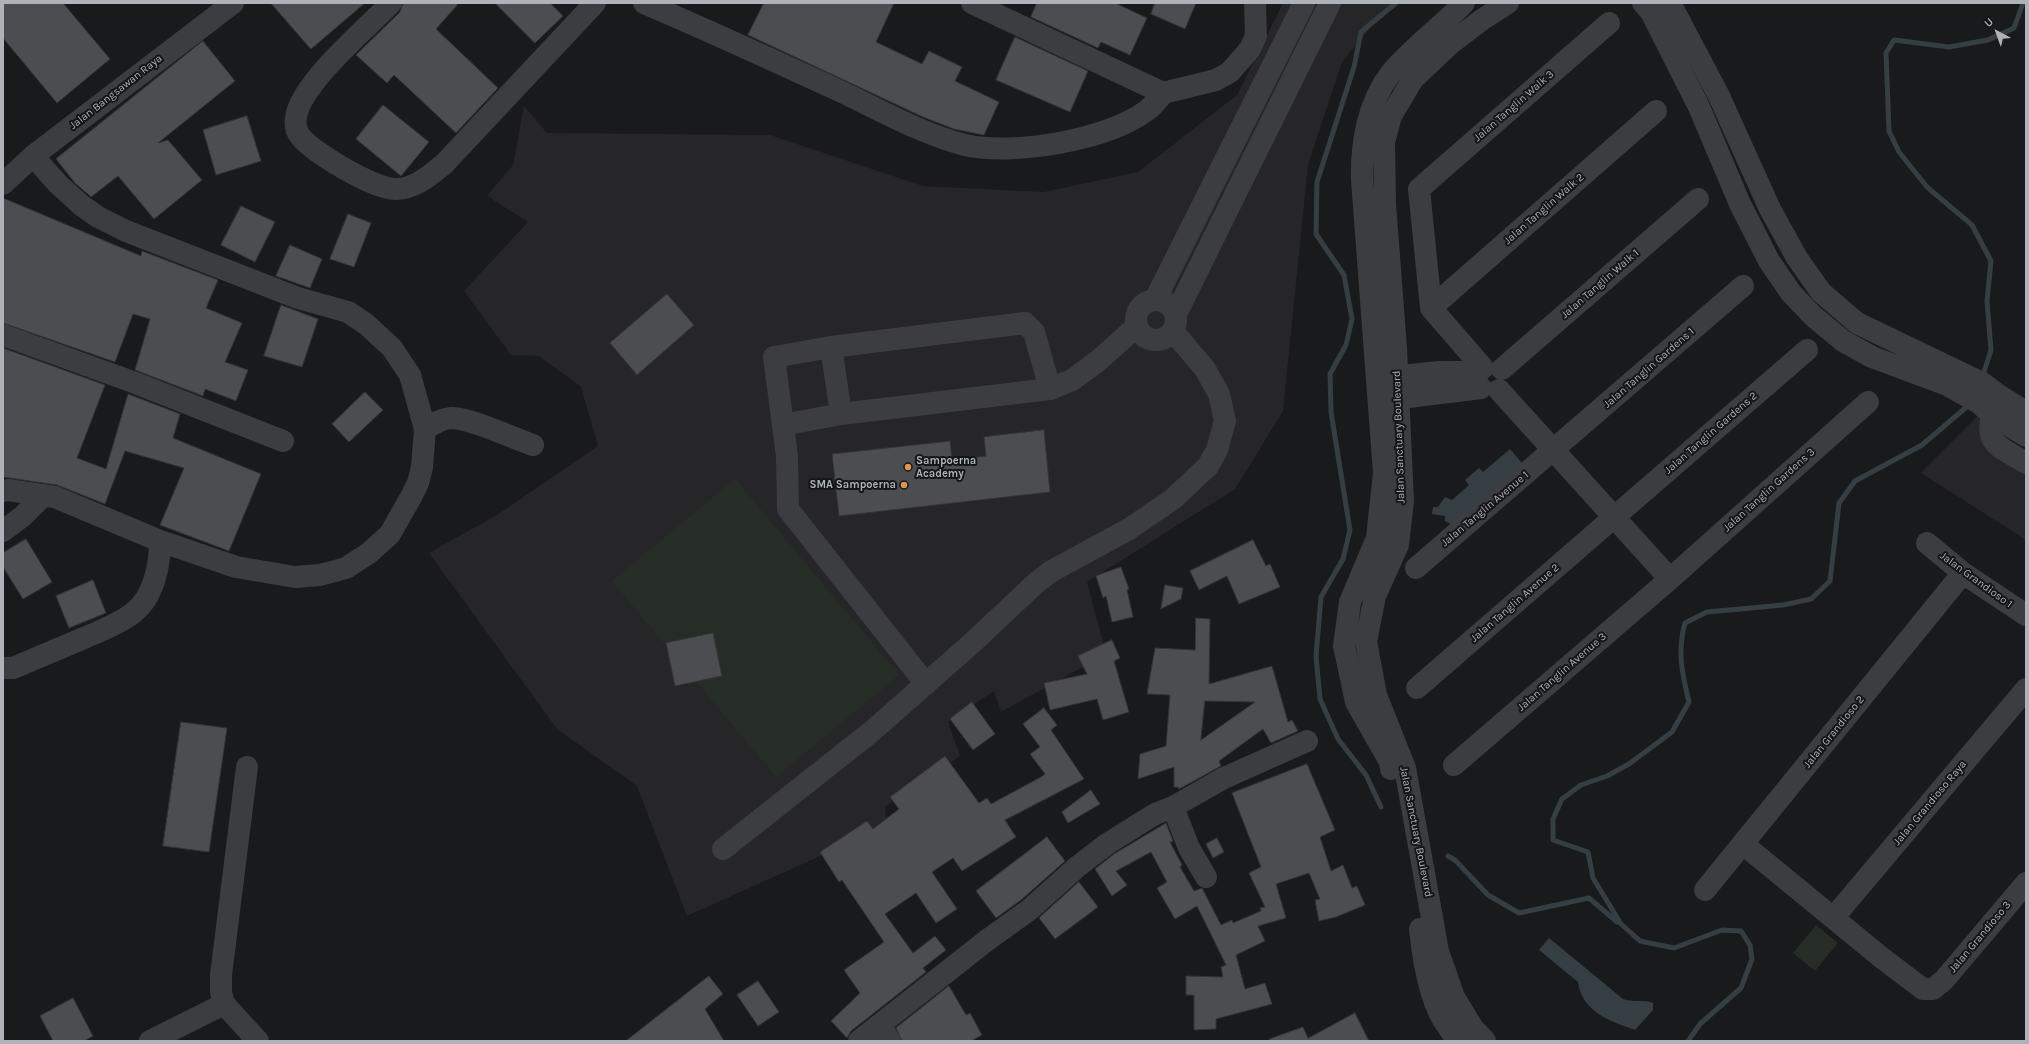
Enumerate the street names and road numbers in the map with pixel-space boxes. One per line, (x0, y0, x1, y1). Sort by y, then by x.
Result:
street label: Jalan Bangsawan Raya (67, 52, 165, 132)
street label: Jalan Tanglin Walk 3 (1471, 68, 1557, 144)
street label: Jalan Tanglin Walk 2 (1501, 171, 1587, 247)
street label: Jalan Tanglin Walk 1 (1558, 247, 1642, 321)
street label: Jalan Tanglin Gardens 1 (1601, 325, 1697, 411)
street label: Jalan Sanctuary Boulevard (1390, 370, 1408, 504)
street label: Jalan Tanglin Gardens 2 (1662, 389, 1760, 477)
street label: Jalan Tanglin Gardens 3 (1720, 445, 1818, 535)
street label: Jalan Tanglin Avenue 1 (1438, 468, 1532, 550)
street label: Jalan Grandioso 1 (1937, 549, 2015, 611)
street label: Jalan Tanglin Avenue 2 (1468, 561, 1562, 645)
street label: Jalan Tanglin Avenue 3 (1515, 630, 1609, 714)
street label: Jalan Grandioso 2 (1801, 693, 1867, 771)
street label: Jalan Grandioso Raya (1891, 758, 1969, 848)
street label: Jalan Sanctuary Boulevard (1397, 766, 1435, 898)
street label: Jalan Grandioso 3 (1946, 899, 2014, 975)

